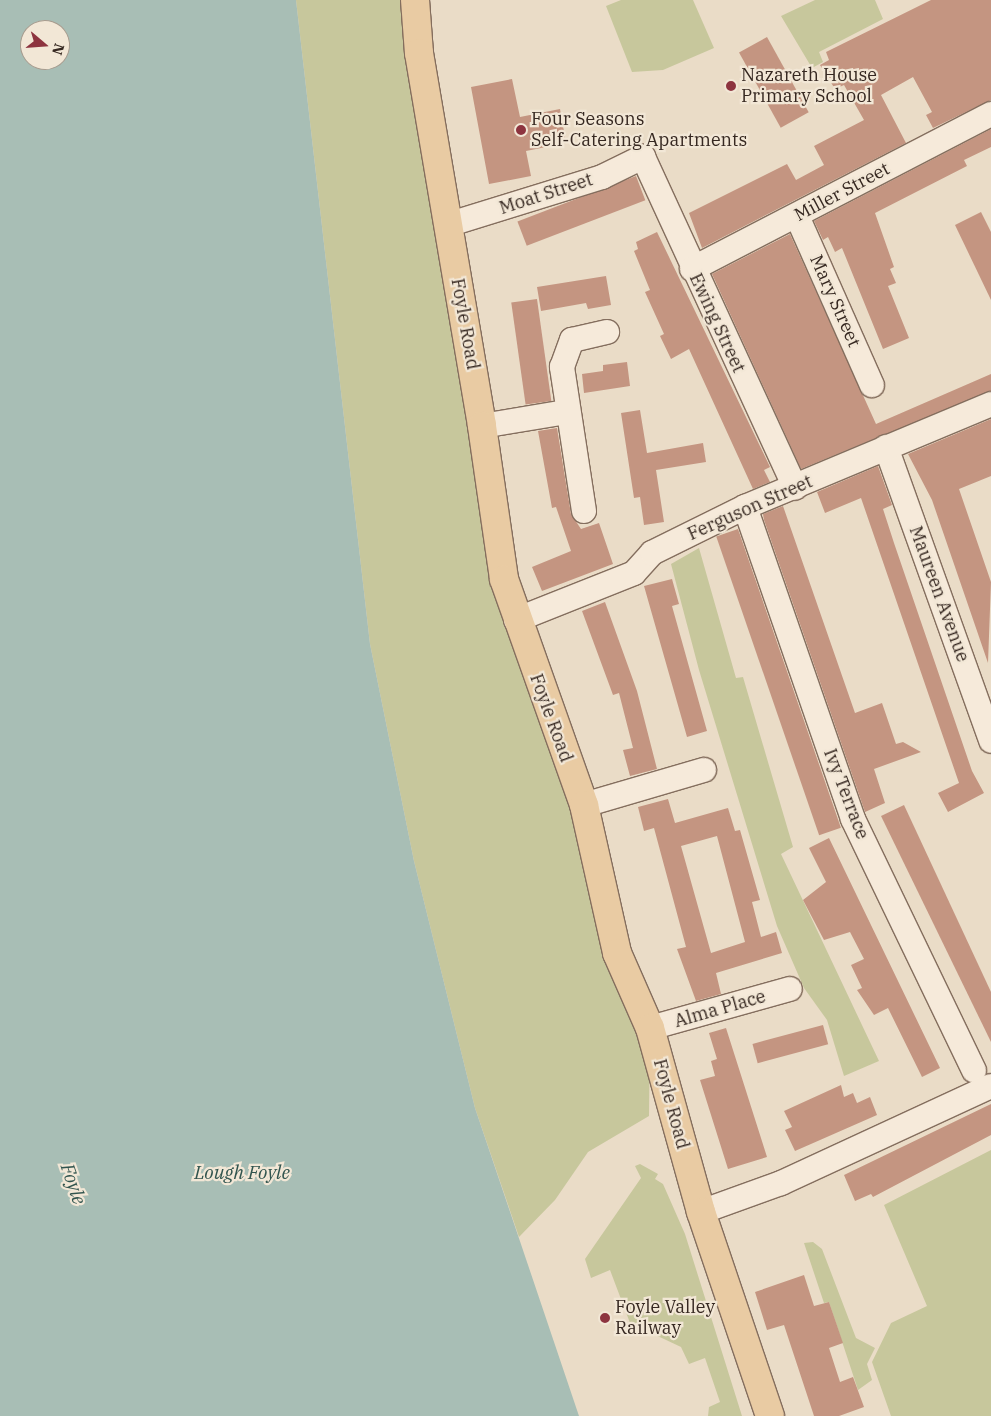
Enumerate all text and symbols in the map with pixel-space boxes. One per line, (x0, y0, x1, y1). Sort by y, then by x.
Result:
north arrow (20, 20, 70, 70)
text: N (48, 41, 69, 57)
place label: Nazareth House Primary School (741, 65, 877, 108)
marker: Nazareth House Primary School (725, 80, 737, 92)
place label: Four Seasons Self-Catering Apartments (531, 109, 747, 152)
marker: Four Seasons Self-Catering Apartments (515, 124, 527, 136)
street label: Miller Street (791, 158, 893, 226)
street label: Moat Street (497, 169, 595, 219)
street label: Mary Street (805, 252, 865, 350)
street label: Ewing Street (685, 270, 749, 376)
street label: Foyle Road (446, 277, 484, 371)
street label: Ferguson Street (684, 471, 816, 545)
street label: Maureen Avenue (904, 523, 974, 665)
street label: Foyle Road (525, 671, 577, 765)
street label: Ivy Terrace (819, 746, 873, 842)
street label: Alma Place (672, 986, 768, 1032)
street label: Foyle Road (649, 1057, 693, 1151)
water label: Foyle (55, 1160, 91, 1208)
water label: Lough Foyle (194, 1162, 290, 1184)
place label: Foyle Valley Railway (615, 1297, 715, 1340)
marker: Foyle Valley Railway (599, 1312, 611, 1324)

